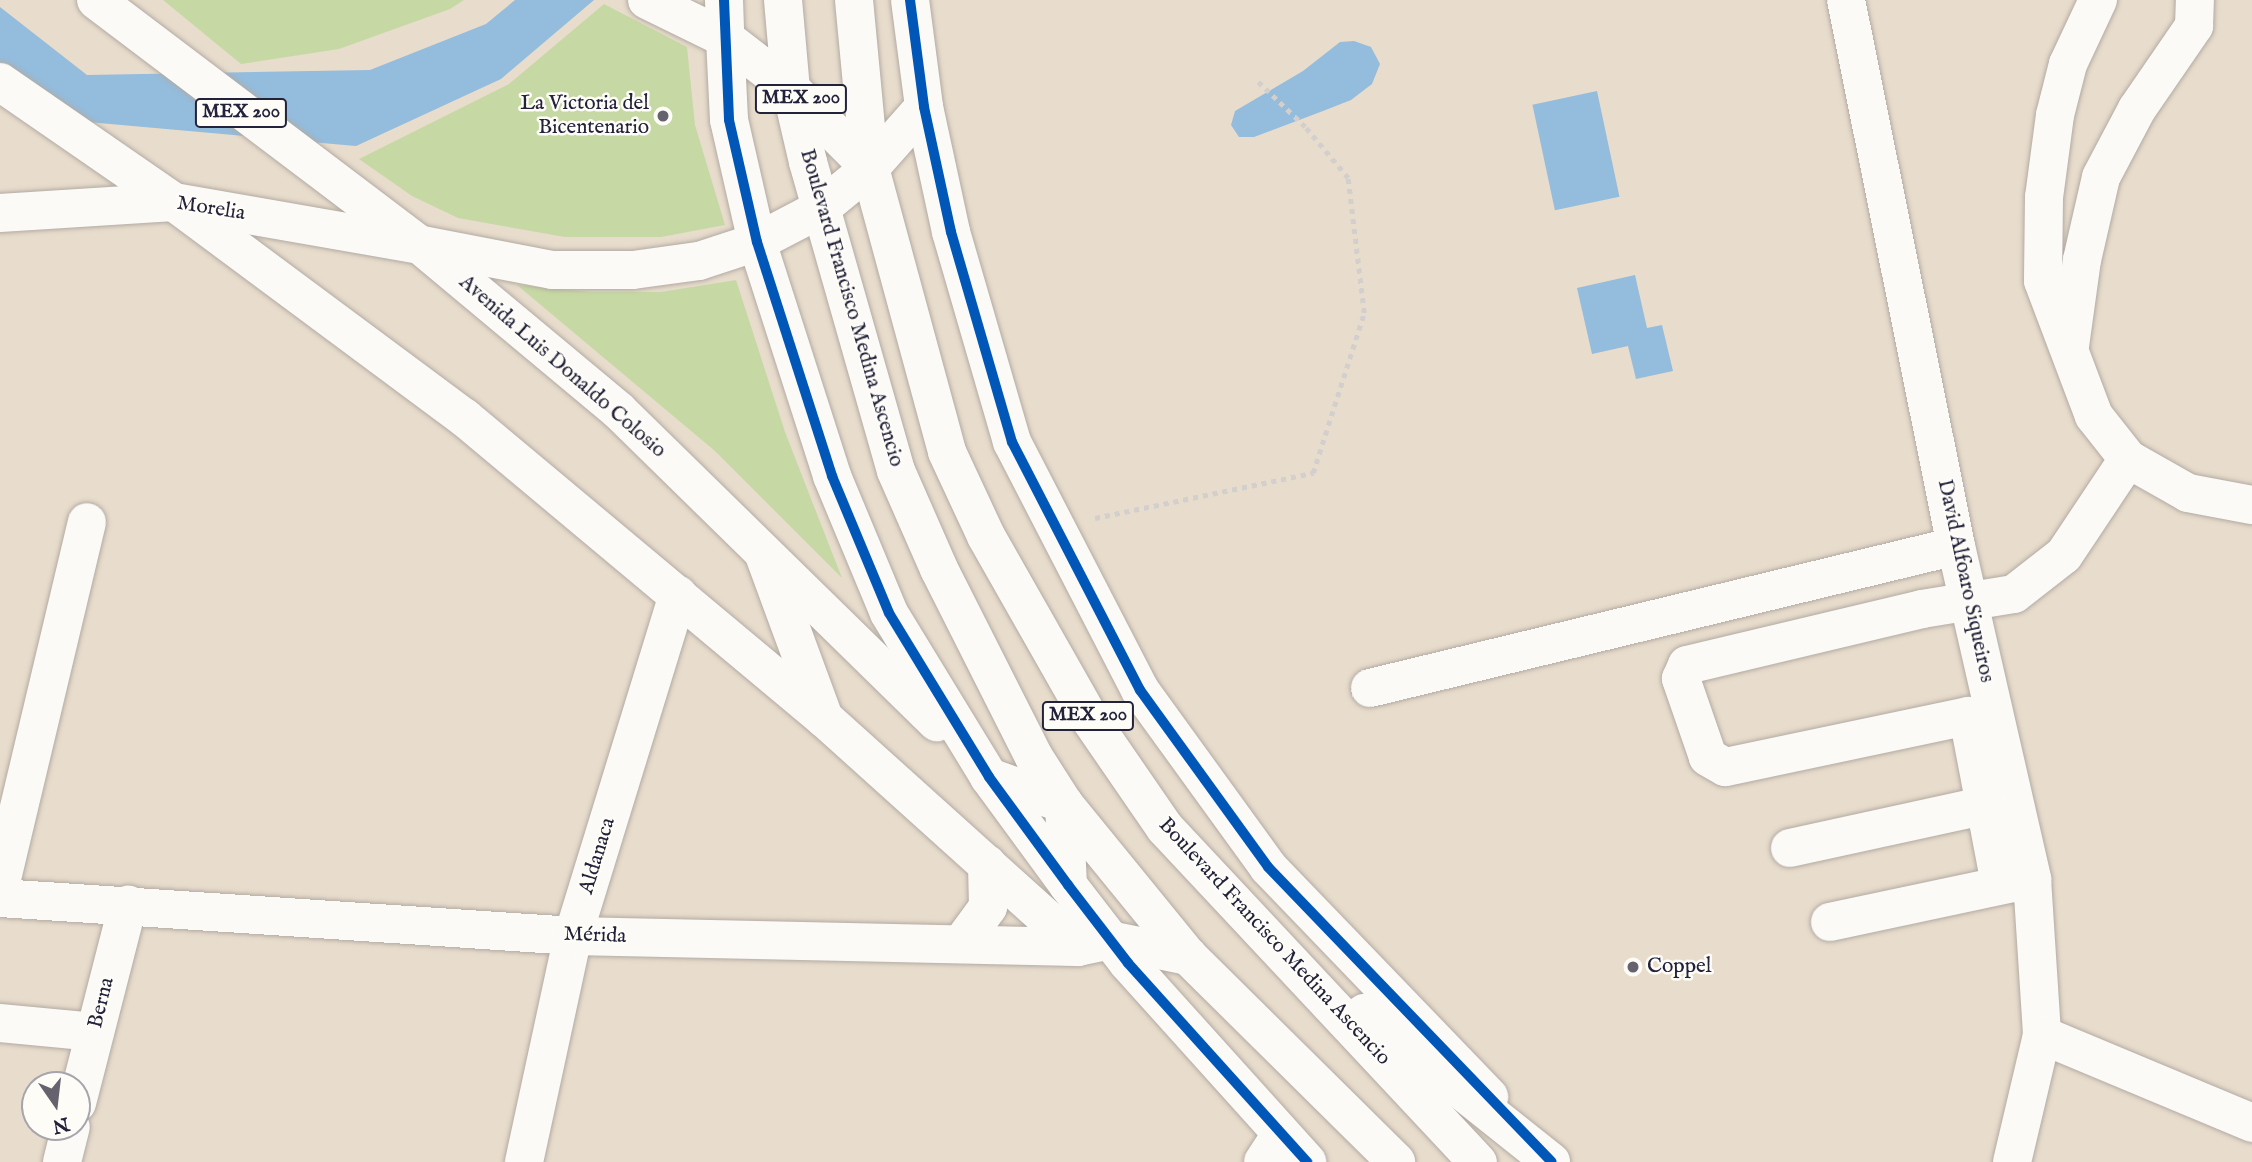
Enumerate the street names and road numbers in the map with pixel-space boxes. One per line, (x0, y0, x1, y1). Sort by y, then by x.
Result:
road number: MEX 200 (754, 83, 848, 114)
road number: MEX 200 (194, 97, 288, 128)
street label: Boulevard Francisco Medina Ascencio (794, 146, 908, 470)
street label: Morelia (175, 191, 247, 227)
street label: Avenida Luis Donaldo Colosio (453, 270, 671, 464)
street label: David Alfoaro Siqueiros (1931, 477, 1999, 685)
road number: MEX 200 (1041, 701, 1135, 732)
street label: Boulevard Francisco Medina Ascencio (1153, 813, 1395, 1071)
street label: Aldanaca (574, 815, 622, 897)
street label: Mérida (563, 922, 627, 950)
street label: Berna (84, 975, 120, 1031)

